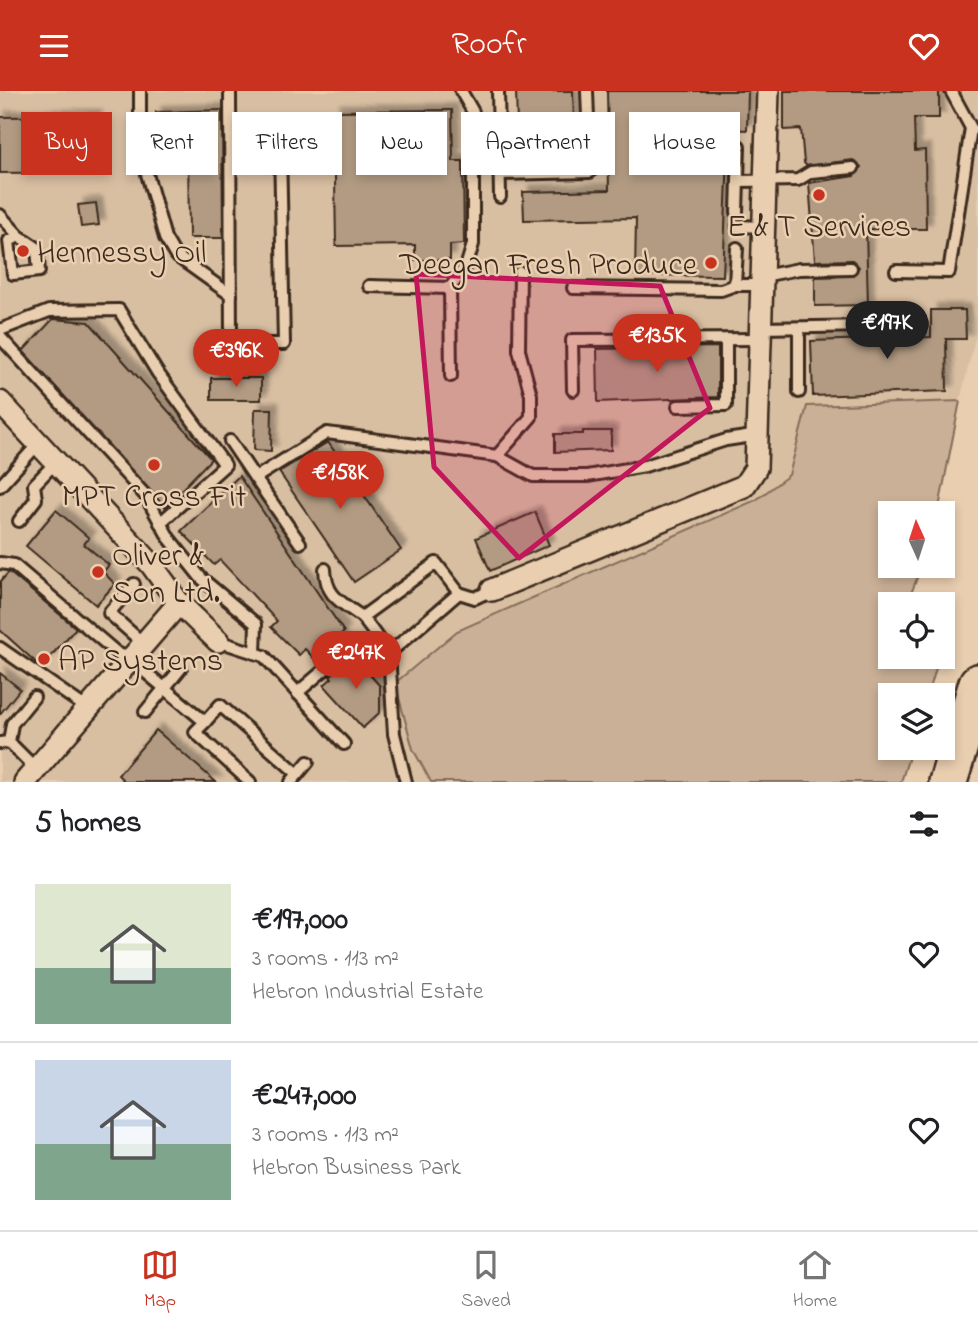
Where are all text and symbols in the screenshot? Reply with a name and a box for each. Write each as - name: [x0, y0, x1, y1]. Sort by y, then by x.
- text: Roofr: [452, 22, 526, 69]
- icon: menu: [35, 27, 73, 65]
- icon: heart: [905, 27, 943, 65]
- chip: Buy: [21, 112, 112, 175]
- chip: Rent: [126, 112, 218, 175]
- chip: Filters: [232, 112, 342, 175]
- chip: New: [356, 112, 447, 175]
- chip: Apartment: [461, 112, 615, 175]
- chip: House: [629, 112, 740, 175]
- marker: E & T Services: [811, 187, 827, 203]
- place label: E & T Services: [727, 205, 911, 252]
- place label: Hennessy Oil: [37, 231, 206, 278]
- marker: Hennessy Oil: [15, 243, 31, 259]
- place label: Deegan Fresh Produce: [399, 243, 698, 290]
- marker: Deegan Fresh Produce: [703, 255, 719, 271]
- pin: €197K: [838, 301, 936, 361]
- text: €197K: [862, 307, 912, 340]
- pin: €135K: [608, 315, 706, 374]
- text: €135K: [628, 320, 686, 353]
- pin: €396K: [187, 329, 285, 389]
- text: €396K: [209, 335, 263, 368]
- pin: €158K: [291, 451, 389, 511]
- marker: MPT Cross Fit: [146, 457, 162, 473]
- text: €158K: [312, 457, 368, 490]
- place label: MPT Cross Fit: [62, 475, 246, 522]
- north arrow: [878, 501, 956, 577]
- map controls: [878, 501, 955, 760]
- place label: Oliver & Son Ltd.: [112, 534, 220, 618]
- marker: Oliver & Son Ltd.: [90, 564, 106, 580]
- button: locate: [878, 592, 955, 669]
- pin: €247K: [307, 631, 405, 691]
- text: €247K: [327, 637, 385, 670]
- place label: AP Systems: [58, 639, 223, 686]
- marker: AP Systems: [36, 651, 52, 667]
- button: layers: [878, 683, 955, 760]
- text: 5 homes: [35, 802, 142, 846]
- icon: filters: [905, 805, 943, 843]
- text: €197,000: [252, 899, 348, 943]
- icon: home: [91, 912, 175, 996]
- icon: heart: [905, 935, 943, 973]
- text: 3 rooms · 113 m²: [252, 943, 399, 976]
- text: Hebron Industrial Estate: [252, 976, 483, 1009]
- text: €247,000: [252, 1075, 357, 1119]
- icon: home: [91, 1088, 175, 1172]
- icon: heart: [905, 1111, 943, 1149]
- text: 3 rooms · 113 m²: [252, 1119, 399, 1152]
- text: Hebron Business Park: [252, 1152, 461, 1185]
- tab: Map: [141, 1246, 179, 1315]
- tab: Saved: [461, 1246, 511, 1315]
- tab: Home: [793, 1246, 837, 1315]

